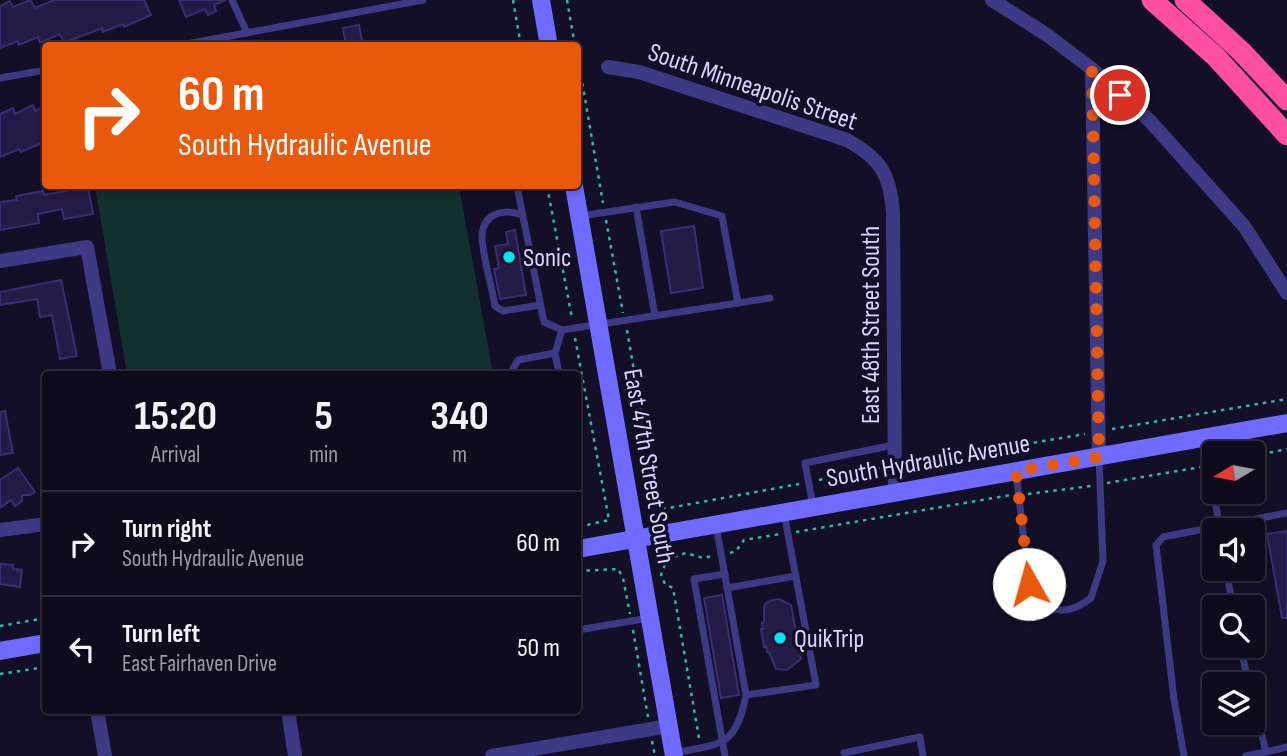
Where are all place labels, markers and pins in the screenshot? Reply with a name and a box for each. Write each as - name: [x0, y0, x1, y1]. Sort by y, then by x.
- pin: [1090, 65, 1150, 125]
- place label: Sonic: [523, 243, 571, 274]
- marker: Sonic: [501, 249, 517, 265]
- place label: QuikTrip: [794, 624, 864, 655]
- marker: QuikTrip: [772, 630, 788, 646]

